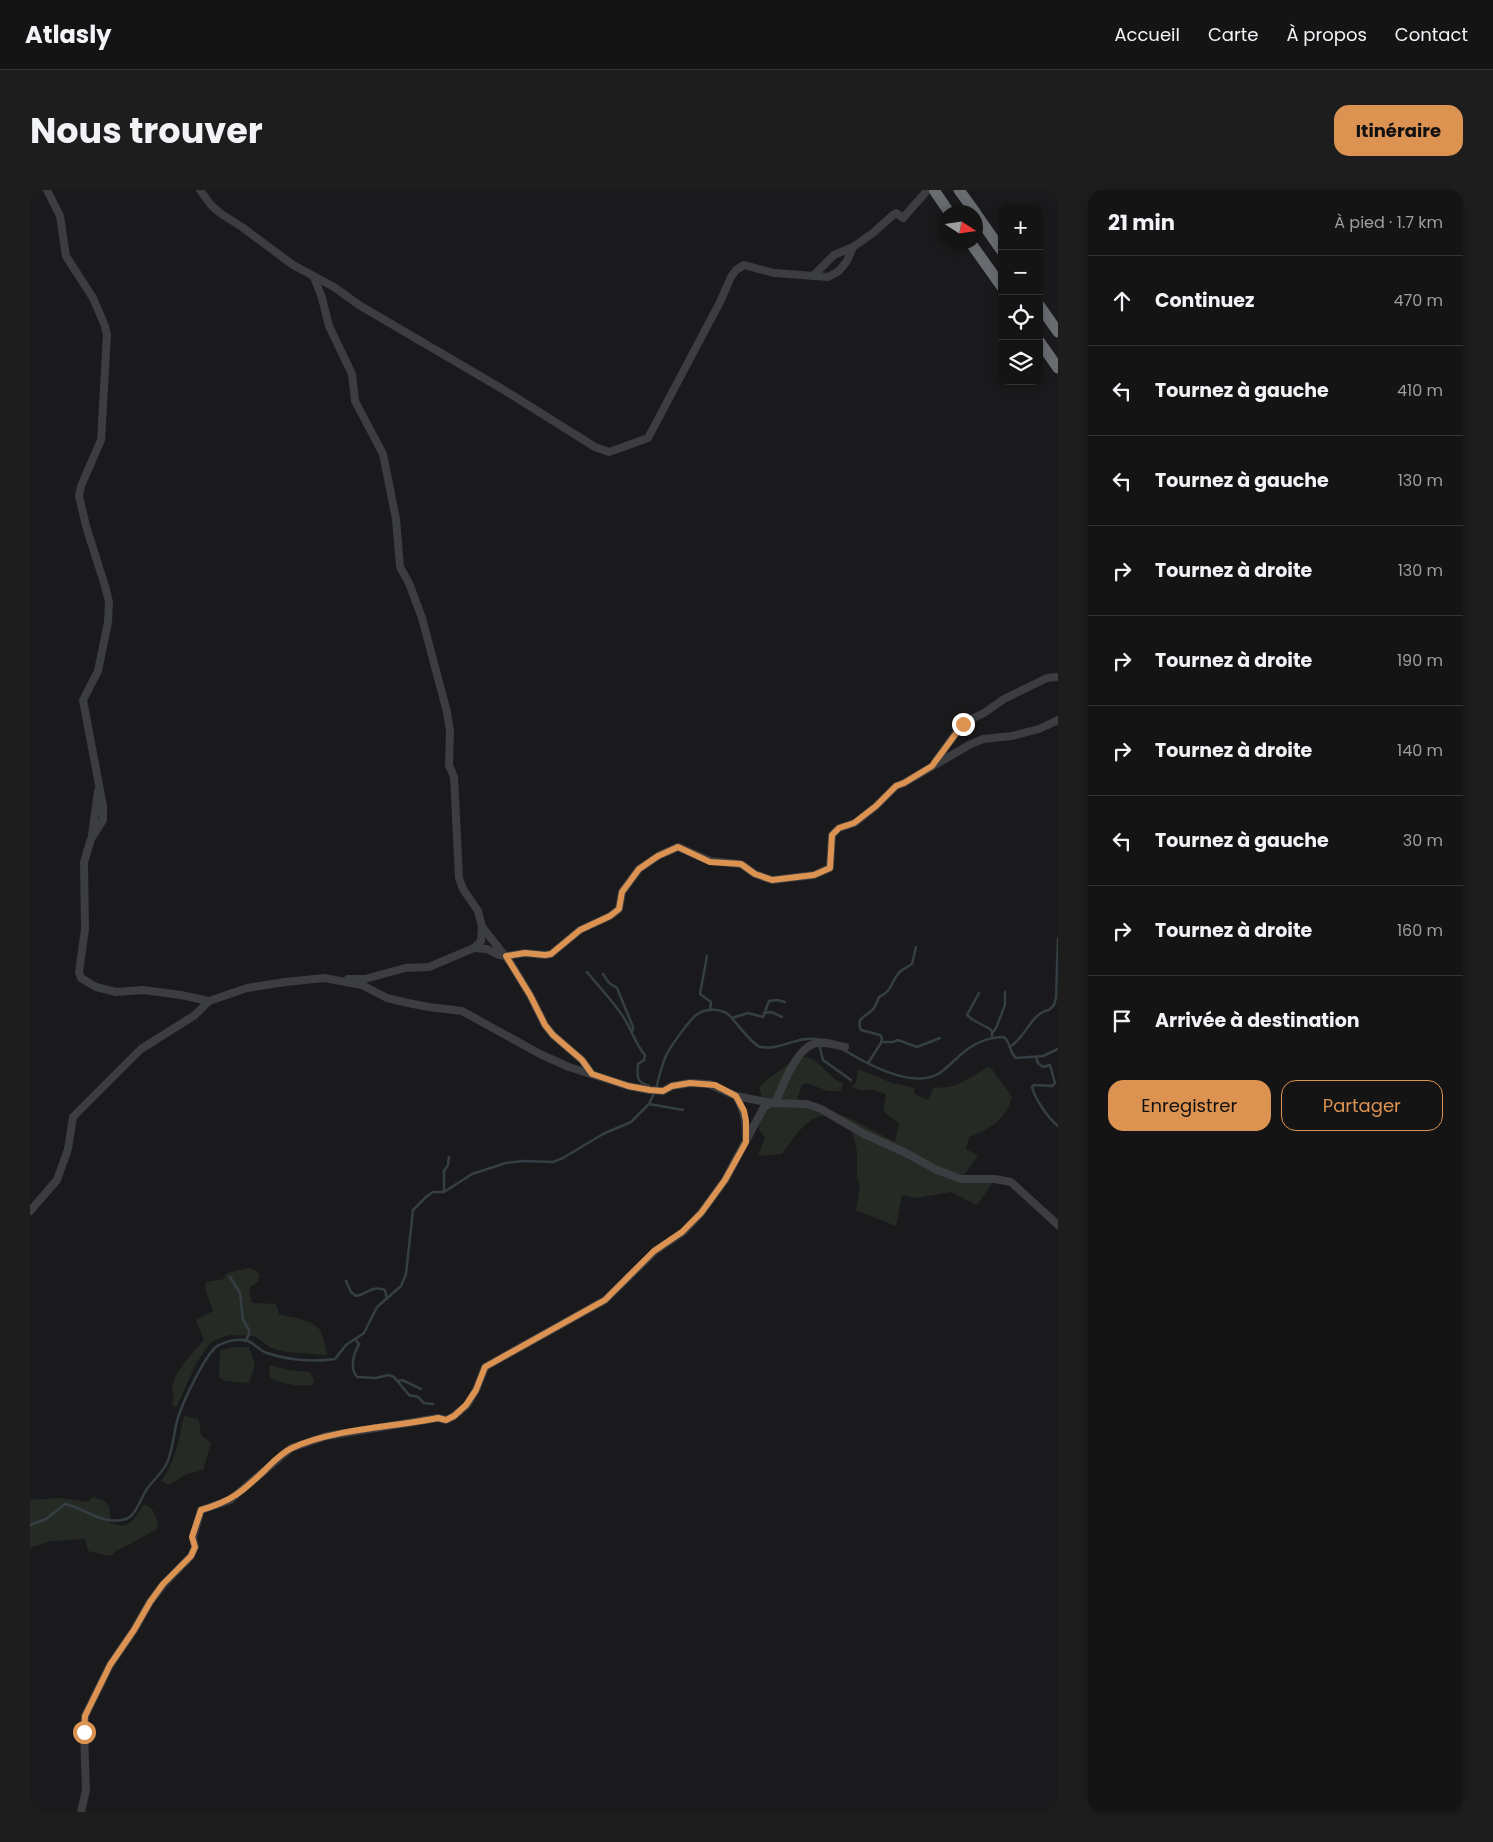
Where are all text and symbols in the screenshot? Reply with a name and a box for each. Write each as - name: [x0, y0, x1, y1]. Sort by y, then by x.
- text: Atlasly: [25, 18, 111, 51]
- text: Accueil: [1114, 22, 1180, 47]
- text: Carte: [1208, 22, 1258, 47]
- text: À propos: [1286, 22, 1367, 47]
- text: Contact: [1395, 22, 1468, 47]
- button: Itinéraire: [1334, 105, 1463, 156]
- text: Nous trouver: [30, 106, 263, 155]
- north arrow: [938, 205, 983, 250]
- map controls: [998, 205, 1043, 385]
- button: +: [998, 205, 1043, 250]
- text: 21 min: [1108, 208, 1175, 237]
- text: À pied · 1.7 km: [1334, 211, 1443, 234]
- button: −: [998, 250, 1043, 295]
- icon: ahead: [1108, 287, 1136, 315]
- text: Continuez: [1155, 287, 1254, 314]
- text: 470 m: [1393, 289, 1443, 312]
- button: locate: [998, 295, 1043, 340]
- button: layers: [998, 340, 1043, 385]
- icon: left: [1108, 377, 1136, 405]
- text: Tournez à gauche: [1155, 377, 1329, 404]
- text: 410 m: [1397, 379, 1443, 402]
- icon: left: [1108, 467, 1136, 495]
- text: Tournez à gauche: [1155, 467, 1329, 494]
- text: 130 m: [1398, 469, 1443, 492]
- icon: right: [1108, 557, 1136, 585]
- text: Tournez à droite: [1155, 557, 1312, 584]
- text: 130 m: [1398, 559, 1443, 582]
- icon: right: [1108, 647, 1136, 675]
- text: Tournez à droite: [1155, 647, 1312, 674]
- text: 190 m: [1397, 649, 1443, 672]
- route end: [952, 713, 975, 736]
- icon: right: [1108, 737, 1136, 765]
- text: Tournez à droite: [1155, 737, 1312, 764]
- text: 140 m: [1397, 739, 1443, 762]
- icon: left: [1108, 827, 1136, 855]
- text: Tournez à gauche: [1155, 827, 1329, 854]
- text: 30 m: [1403, 829, 1443, 852]
- icon: right: [1108, 917, 1136, 945]
- text: Tournez à droite: [1155, 917, 1312, 944]
- text: 160 m: [1397, 919, 1443, 942]
- icon: arrive: [1108, 1007, 1136, 1035]
- text: Arrivée à destination: [1155, 1007, 1360, 1034]
- button: Enregistrer: [1108, 1080, 1271, 1131]
- button: Partager: [1281, 1080, 1443, 1131]
- route start: [73, 1721, 96, 1744]

